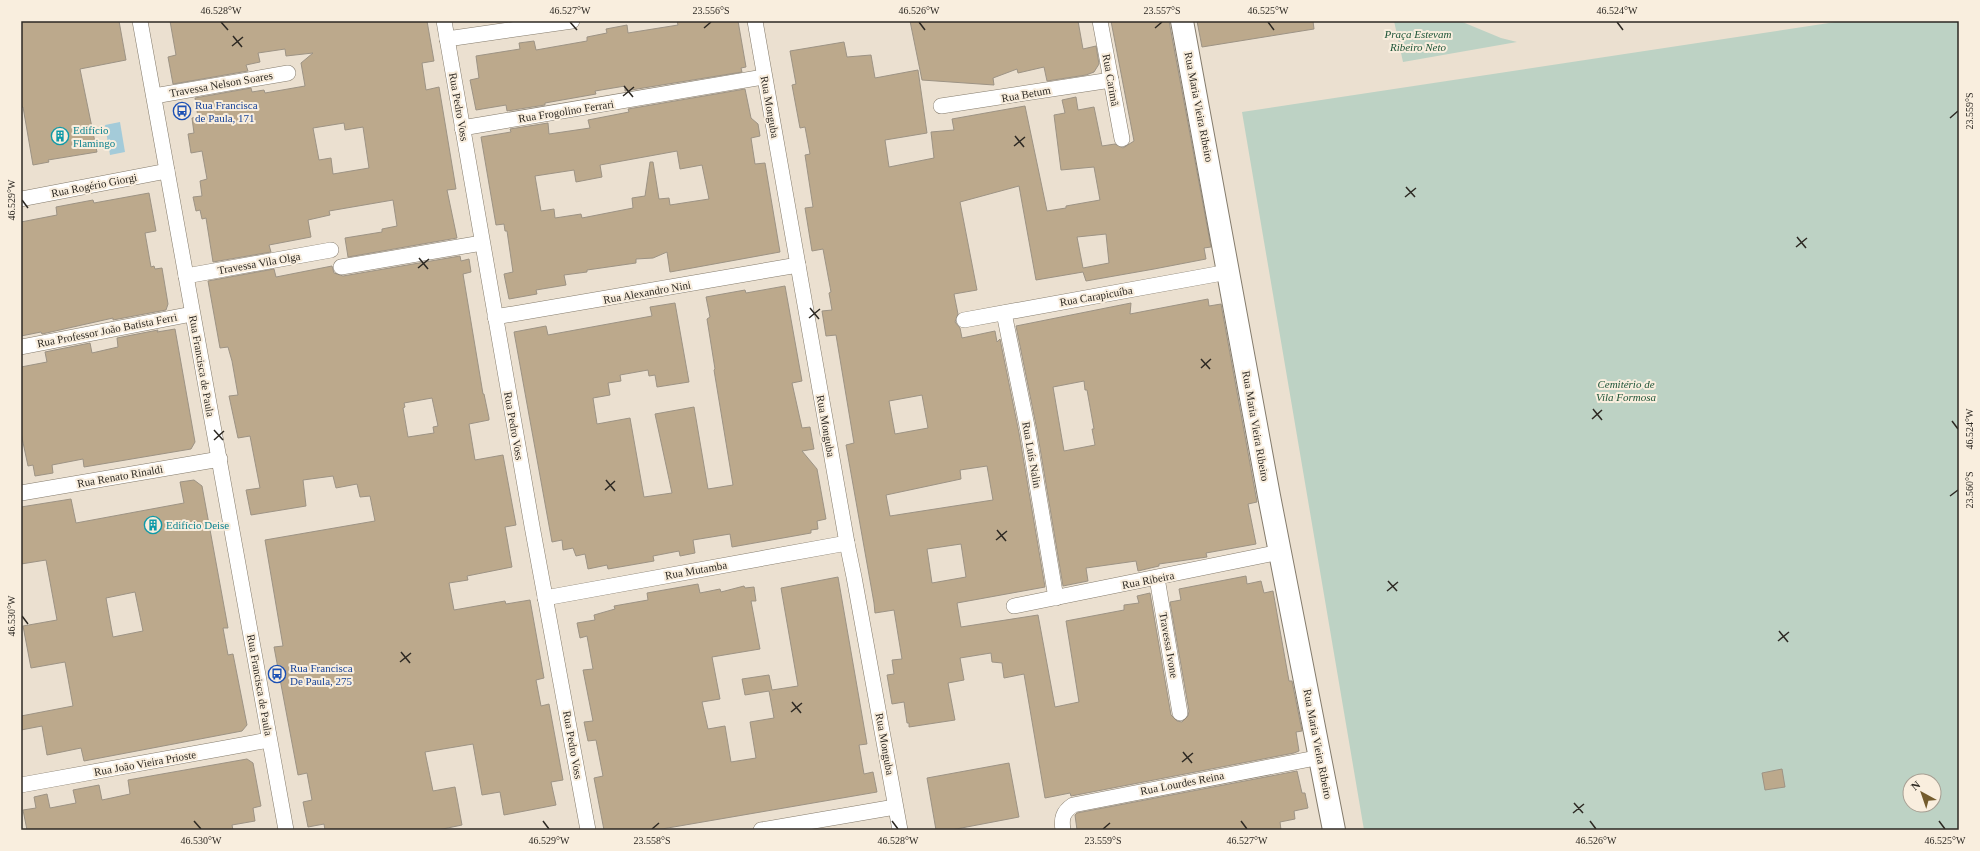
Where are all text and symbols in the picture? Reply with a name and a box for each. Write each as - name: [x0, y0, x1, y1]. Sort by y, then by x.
- text: 46.528°W: [201, 5, 242, 16]
- text: 46.527°W: [550, 5, 591, 16]
- text: 23.556°S: [692, 5, 730, 16]
- text: 46.526°W: [899, 5, 940, 16]
- text: 23.557°S: [1143, 5, 1181, 16]
- text: 46.525°W: [1248, 5, 1289, 16]
- text: 46.524°W: [1597, 5, 1638, 16]
- park label: Praça Estevam Ribeiro Neto: [1384, 28, 1452, 53]
- street label: Rua Maria Vieira Ribeiro: [1182, 51, 1216, 164]
- street label: Rua Carimã: [1101, 53, 1122, 107]
- street label: Travessa Nelson Soares: [168, 69, 274, 99]
- street label: Rua Pedro Voss: [447, 72, 471, 142]
- street label: Rua Monguba: [759, 75, 781, 139]
- street label: Rua Betum: [1000, 84, 1052, 104]
- text: 23.559°S: [1964, 92, 1975, 130]
- street label: Rua Frogolino Ferrari: [517, 98, 615, 124]
- place label: Rua Francisca de Paula, 171: [195, 99, 258, 124]
- bus stop icon: Rua Francisca de Paula, 171: [172, 101, 192, 121]
- place label: Edifício Flamingo: [73, 124, 116, 149]
- building icon: Edifício Flamingo: [50, 126, 70, 146]
- street label: Rua Rogério Giorgi: [50, 171, 138, 199]
- text: 46.529°W: [6, 179, 17, 220]
- street label: Travessa Vila Olga: [217, 250, 301, 276]
- street label: Rua Alexandro Nini: [602, 278, 692, 306]
- street label: Rua Carapicuíba: [1059, 284, 1133, 308]
- street label: Rua Professor João Batista Ferri: [36, 311, 178, 349]
- street label: Rua Francisca de Paula: [187, 314, 217, 418]
- street label: Rua Maria Vieira Ribeiro: [1240, 370, 1272, 483]
- park label: Cemitério de Vila Formosa: [1596, 378, 1656, 403]
- street label: Rua Pedro Voss: [502, 391, 526, 461]
- street label: Rua Monguba: [815, 394, 837, 458]
- text: 46.524°W: [1964, 408, 1975, 449]
- street label: Rua Luís Nalin: [1020, 421, 1044, 490]
- street label: Rua Renato Rinaldi: [76, 463, 164, 489]
- text: 23.560°S: [1964, 471, 1975, 509]
- building icon: Edifício Deise: [143, 515, 163, 535]
- place label: Edifício Deise: [166, 519, 229, 531]
- street label: Rua Mutamba: [664, 559, 728, 581]
- street label: Rua Ribeira: [1121, 569, 1175, 591]
- text: 46.530°W: [6, 595, 17, 636]
- street label: Travessa Ivone: [1157, 611, 1181, 679]
- street label: Rua Francisca de Paula: [245, 633, 275, 737]
- place label: Rua Francisca De Paula, 275: [290, 662, 353, 687]
- bus stop icon: Rua Francisca De Paula, 275: [267, 664, 287, 684]
- street label: Rua Maria Vieira Ribeiro: [1301, 688, 1335, 801]
- street label: Rua Pedro Voss: [561, 710, 585, 780]
- street label: Rua Monguba: [874, 712, 896, 776]
- street label: Rua João Vieira Prioste: [93, 748, 197, 778]
- street label: Rua Lourdes Reina: [1139, 769, 1225, 797]
- north arrow: [1902, 773, 1942, 813]
- text: N: [1909, 778, 1923, 792]
- text: 46.530°W: [181, 835, 222, 846]
- text: 46.529°W: [529, 835, 570, 846]
- text: 23.558°S: [633, 835, 671, 846]
- text: 46.528°W: [878, 835, 919, 846]
- text: 23.559°S: [1084, 835, 1122, 846]
- text: 46.527°W: [1227, 835, 1268, 846]
- text: 46.526°W: [1576, 835, 1617, 846]
- text: 46.525°W: [1925, 835, 1966, 846]

